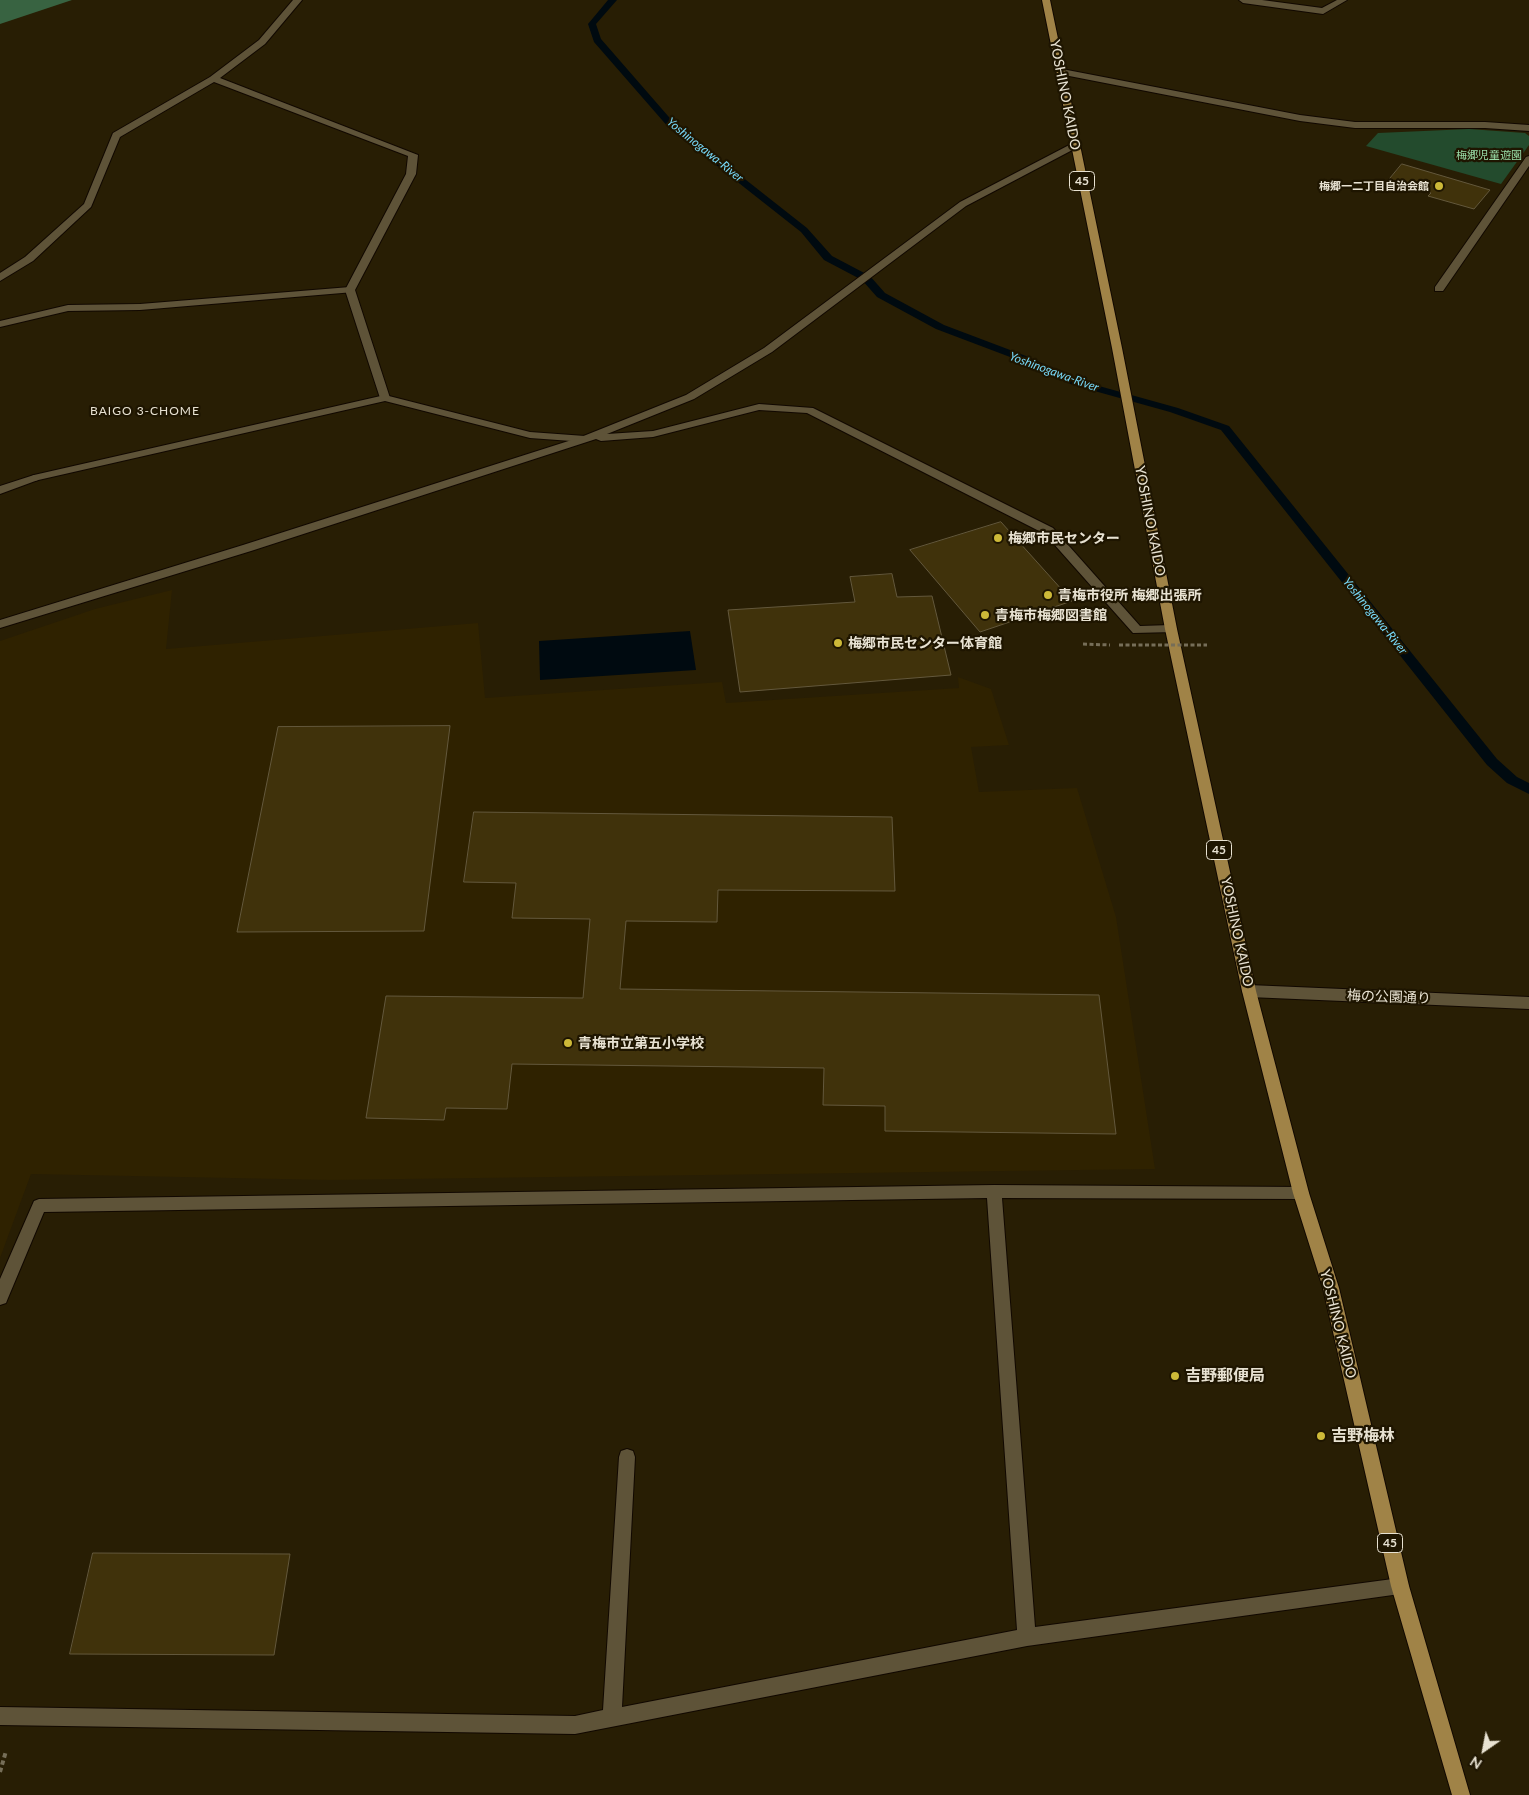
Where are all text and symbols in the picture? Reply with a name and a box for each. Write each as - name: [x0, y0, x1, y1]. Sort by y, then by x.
- street label: YOSHINO KAIDO: [1046, 39, 1084, 151]
- water label: Yoshinogawa-River: [664, 115, 746, 185]
- park label: 梅郷児童遊園: [1456, 148, 1522, 162]
- road number: 45: [1070, 172, 1094, 190]
- place label: 梅郷一二丁目自治会館: [1319, 179, 1429, 193]
- marker: 梅郷一二丁目自治会館: [1433, 180, 1445, 192]
- water label: Yoshinogawa-River: [1007, 349, 1101, 395]
- district label: BAIGO 3-CHOME: [88, 404, 202, 418]
- street label: YOSHINO KAIDO: [1131, 465, 1169, 577]
- place label: 梅郷市民センター: [1008, 530, 1120, 546]
- marker: 梅郷市民センター: [992, 532, 1004, 544]
- water label: Yoshinogawa-River: [1340, 575, 1410, 657]
- place label: 青梅市役所 梅郷出張所: [1058, 587, 1201, 603]
- marker: 青梅市役所 梅郷出張所: [1042, 589, 1054, 601]
- place label: 青梅市梅郷図書館: [995, 607, 1107, 623]
- marker: 青梅市梅郷図書館: [979, 609, 991, 621]
- place label: 梅郷市民センター体育館: [848, 635, 1002, 651]
- marker: 梅郷市民センター体育館: [832, 637, 844, 649]
- road number: 45: [1206, 840, 1232, 860]
- street label: YOSHINO KAIDO: [1217, 876, 1257, 988]
- street label: 梅の公園通り: [1347, 987, 1431, 1007]
- place label: 青梅市立第五小学校: [578, 1035, 704, 1051]
- marker: 青梅市立第五小学校: [562, 1037, 574, 1049]
- street label: YOSHINO KAIDO: [1316, 1268, 1360, 1380]
- place label: 吉野郵便局: [1185, 1366, 1265, 1386]
- marker: 吉野郵便局: [1169, 1370, 1181, 1382]
- place label: 吉野梅林: [1331, 1426, 1395, 1446]
- marker: 吉野梅林: [1315, 1430, 1327, 1442]
- road number: 45: [1378, 1534, 1402, 1552]
- north arrow: [1459, 1725, 1509, 1775]
- text: N: [1466, 1753, 1485, 1773]

